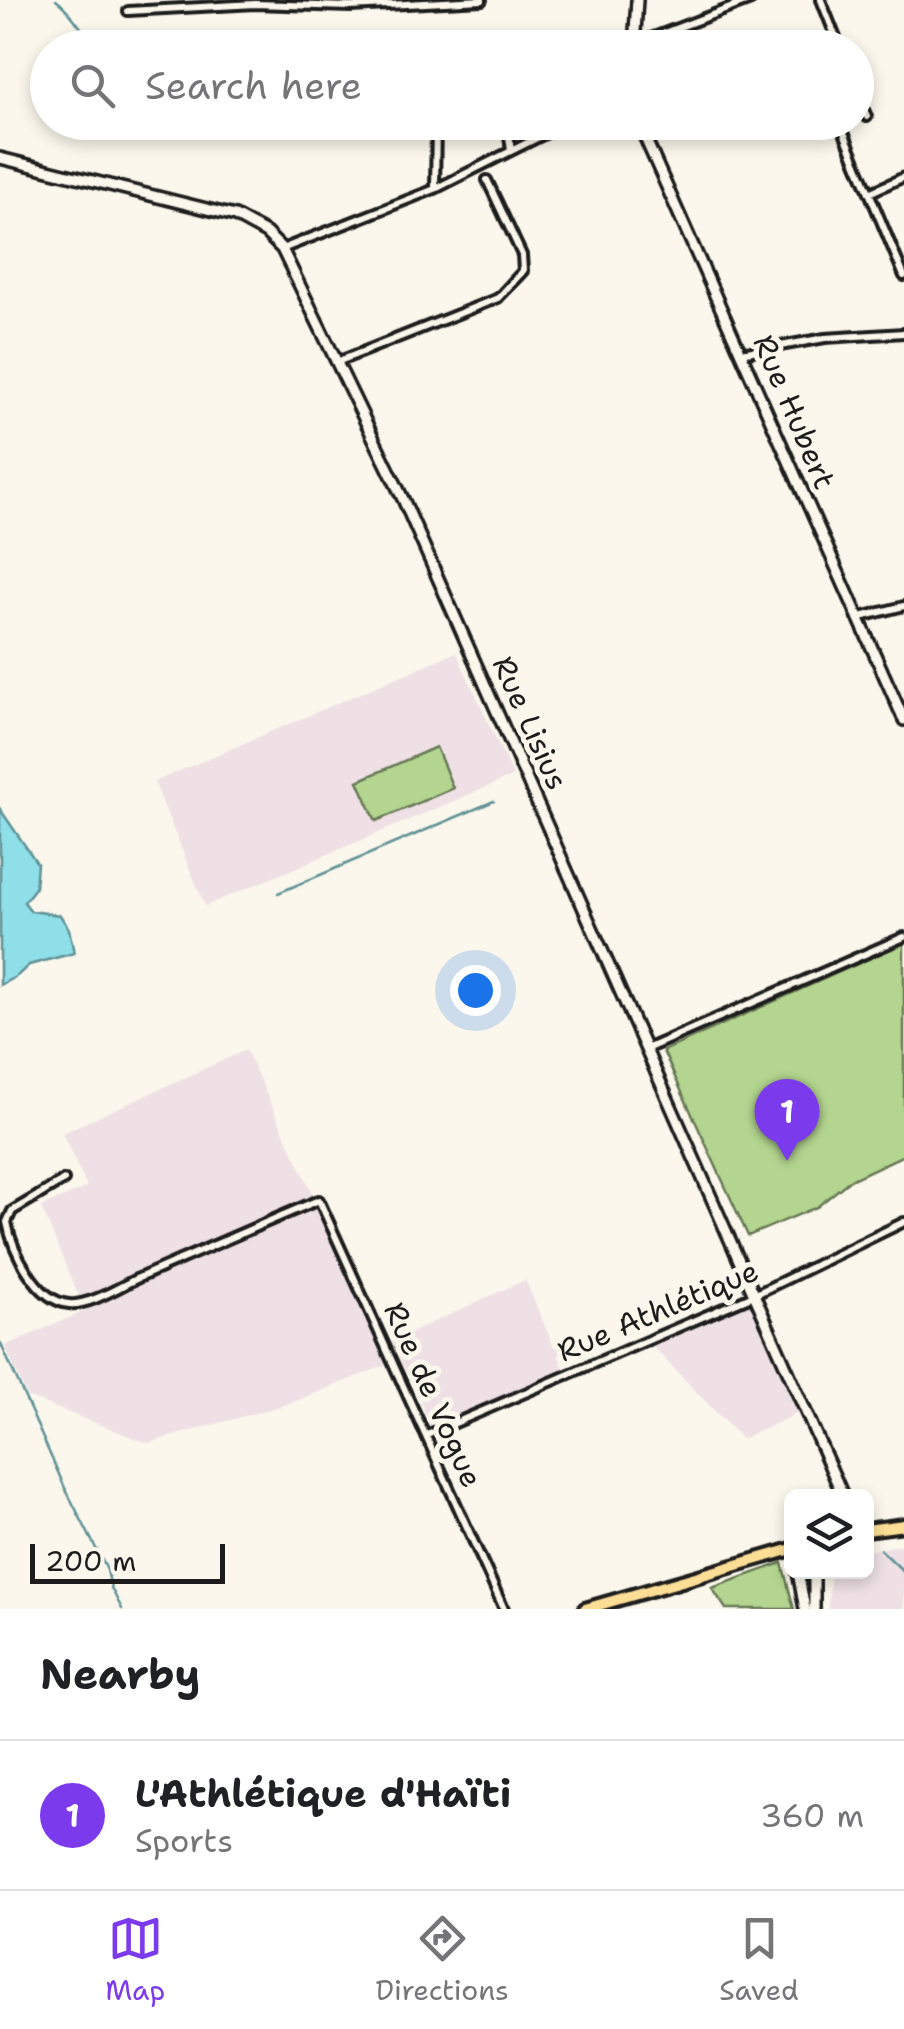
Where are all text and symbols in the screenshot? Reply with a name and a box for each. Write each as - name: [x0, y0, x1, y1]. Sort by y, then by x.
- search box: [30, 30, 874, 140]
- icon: search: [65, 58, 120, 113]
- text: Search here: [145, 60, 362, 111]
- street label: Rue Hubert: [744, 328, 845, 495]
- street label: Rue Lisius: [483, 650, 578, 796]
- your location: [450, 965, 501, 1016]
- pin: 1: [754, 1078, 820, 1161]
- street label: Rue Athlétique: [551, 1250, 765, 1371]
- street label: Rue de Vogue: [374, 1296, 493, 1494]
- map controls: [784, 1489, 874, 1579]
- button: layers: [784, 1489, 874, 1579]
- scale bar: [30, 1539, 225, 1584]
- text: 200 m: [45, 1542, 136, 1580]
- text: Nearby: [40, 1646, 200, 1702]
- text: L'Athlétique d'Haïti: [135, 1768, 511, 1819]
- text: 1: [65, 1794, 80, 1837]
- text: 360 m: [760, 1794, 864, 1837]
- text: Sports: [135, 1819, 233, 1862]
- tab: Map: [105, 1911, 165, 2009]
- tab: Directions: [376, 1911, 509, 2009]
- tab: Saved: [719, 1911, 799, 2009]

